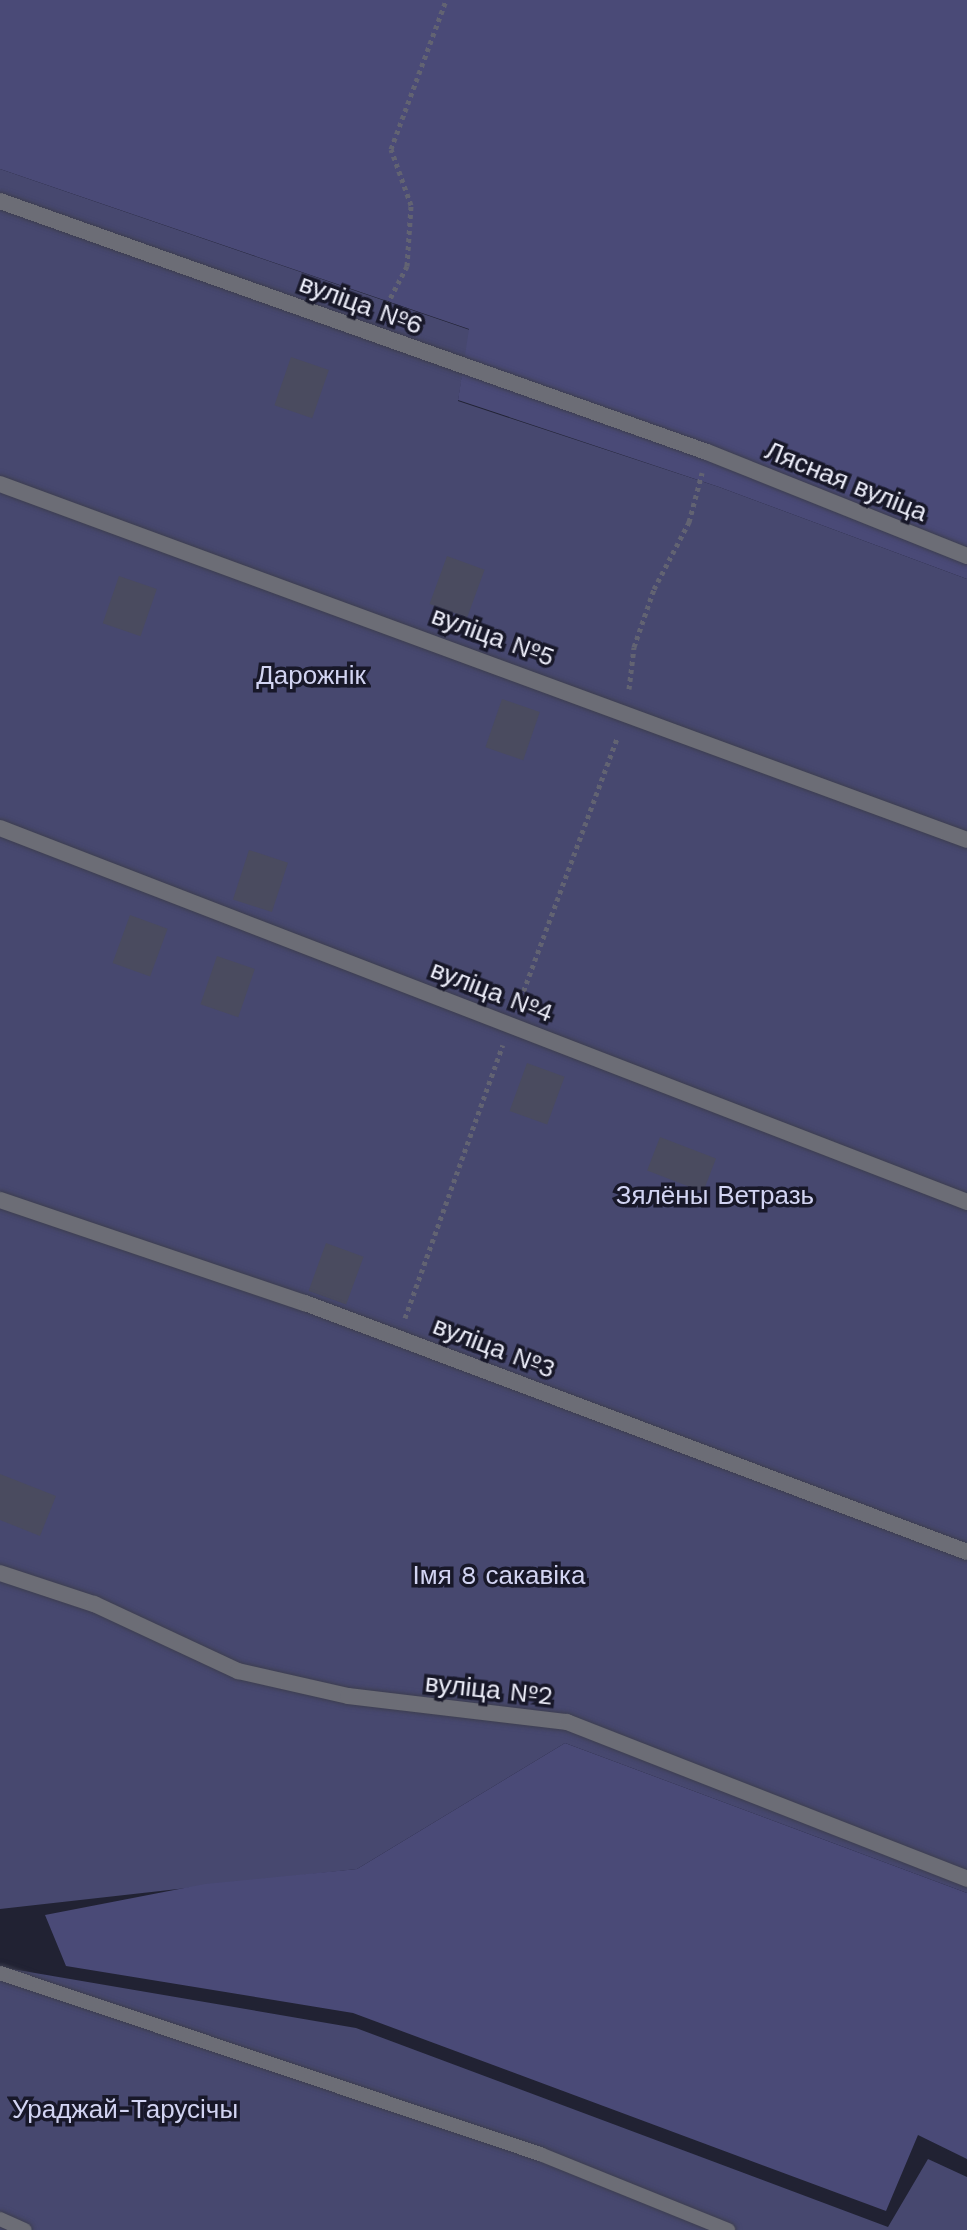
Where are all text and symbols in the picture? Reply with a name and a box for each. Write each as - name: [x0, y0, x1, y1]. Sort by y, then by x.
- street label: вуліца №6: [295, 268, 427, 342]
- street label: Лясная вуліца: [760, 435, 932, 529]
- street label: вуліца №5: [427, 600, 559, 674]
- park label: Дарожнік: [256, 660, 366, 692]
- street label: вуліца №4: [426, 954, 558, 1030]
- park label: Зялёны Ветразь: [616, 1180, 814, 1212]
- street label: вуліца №3: [428, 1310, 560, 1386]
- park label: Імя 8 сакавіка: [413, 1560, 585, 1592]
- street label: вуліца №2: [424, 1668, 554, 1712]
- park label: Ураджай-Тарусічы: [12, 2094, 238, 2126]

